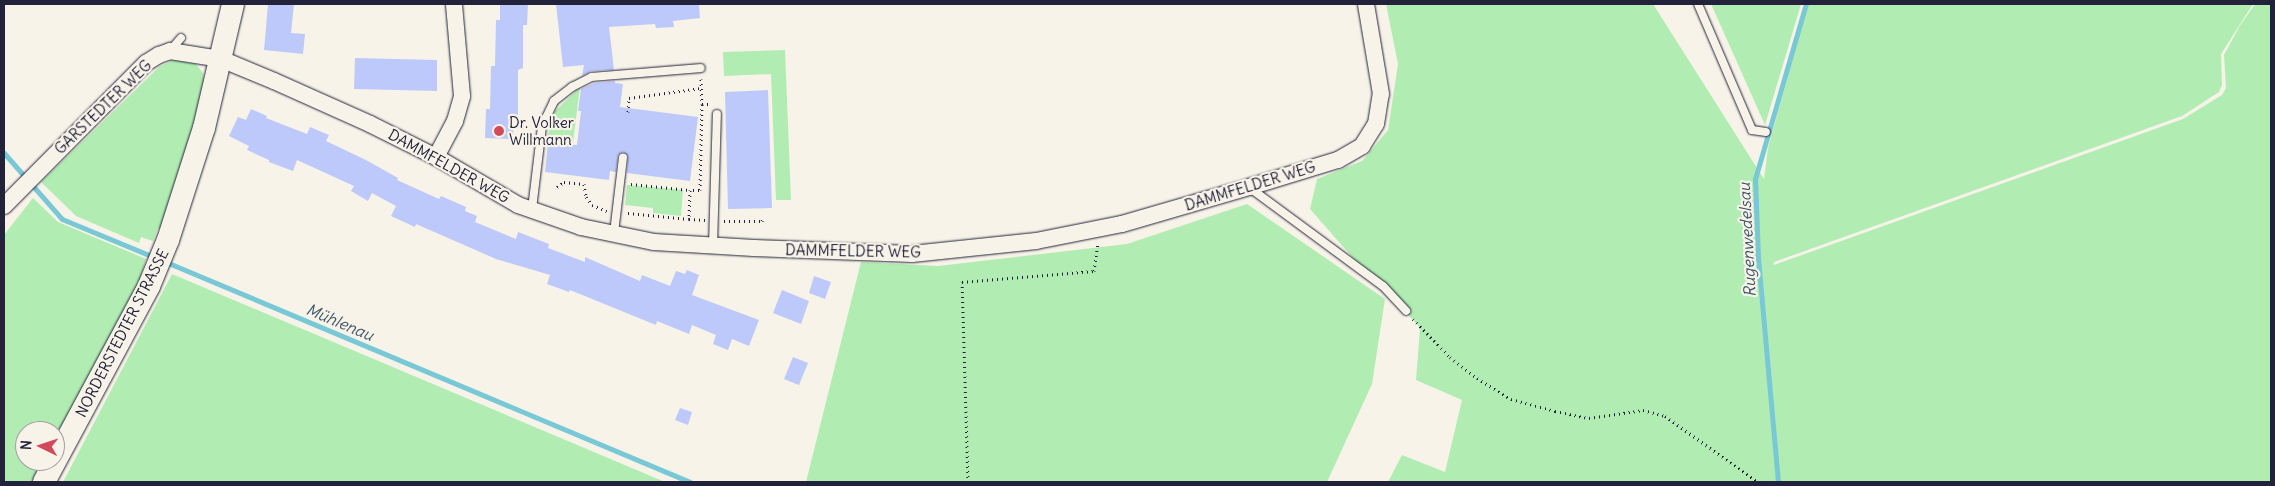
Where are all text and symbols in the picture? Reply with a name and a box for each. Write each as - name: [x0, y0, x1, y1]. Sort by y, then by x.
- street label: GARSTEDTER WEG: [51, 56, 155, 158]
- place label: Dr. Volker Willmann: [509, 113, 574, 148]
- street label: DAMMFELDER WEG: [385, 125, 513, 207]
- marker: Dr. Volker Willmann: [493, 125, 505, 137]
- street label: DAMMFELDER WEG: [1182, 158, 1318, 214]
- water label: Rugenwedelsau: [1734, 182, 1760, 298]
- street label: DAMMFELDER WEG: [785, 241, 921, 261]
- street label: NORDERSTEDTER STRASSE: [72, 246, 172, 420]
- water label: Mühlenau: [303, 299, 377, 345]
- north arrow: [15, 421, 65, 471]
- text: N: [17, 440, 35, 450]

